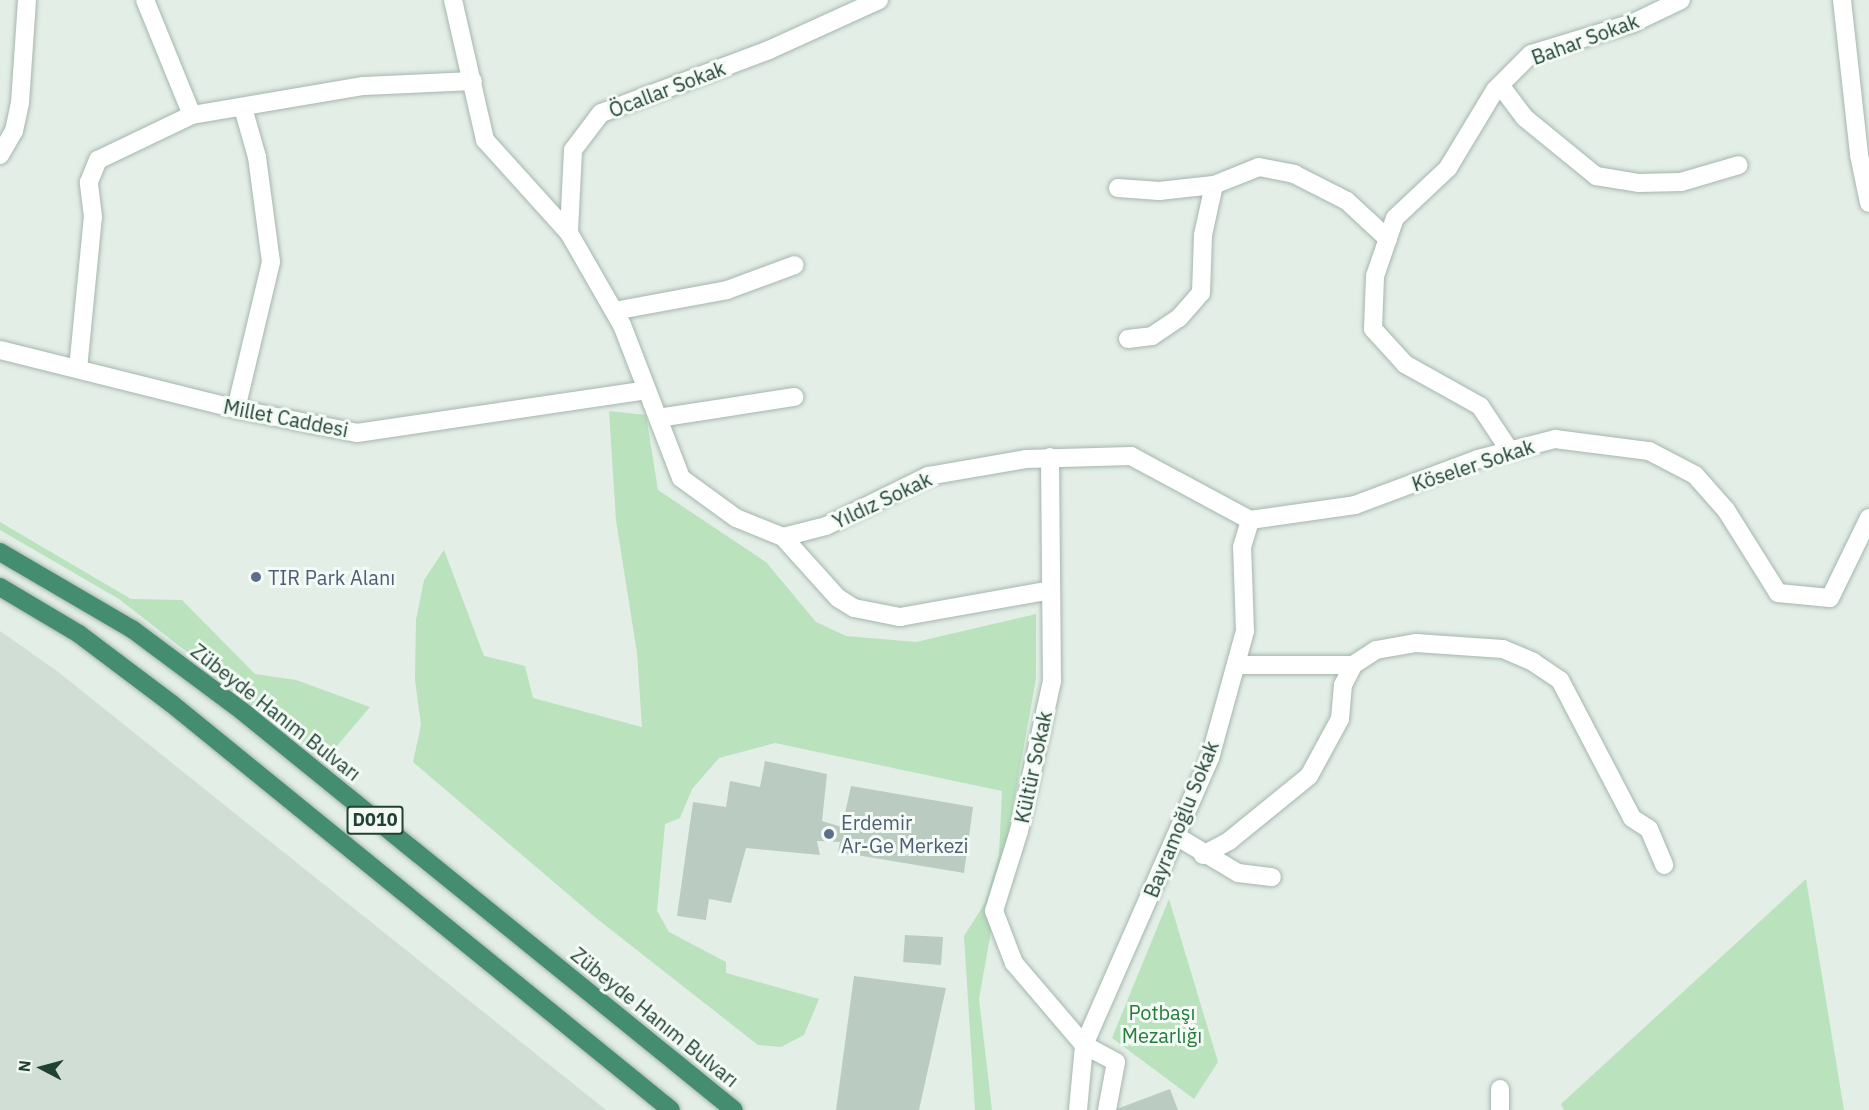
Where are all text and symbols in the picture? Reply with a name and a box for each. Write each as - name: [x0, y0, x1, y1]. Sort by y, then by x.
- street label: Bahar Sokak: [1528, 9, 1642, 69]
- street label: Öcallar Sokak: [605, 56, 729, 122]
- street label: Millet Caddesi: [221, 394, 351, 442]
- street label: Köseler Sokak: [1409, 434, 1537, 496]
- street label: Yıldız Sokak: [829, 467, 935, 533]
- place label: TIR Park Alanı: [268, 565, 395, 589]
- marker: TIR Park Alanı: [249, 570, 263, 584]
- street label: Zübeyde Hanım Bulvarı: [187, 638, 365, 786]
- street label: Kültür Sokak: [1009, 709, 1057, 825]
- street label: Bayramoğlu Sokak: [1139, 737, 1223, 901]
- road number: D010: [346, 805, 404, 835]
- place label: Erdemir Ar-Ge Merkezi: [841, 810, 969, 857]
- marker: Erdemir Ar-Ge Merkezi: [822, 827, 836, 841]
- street label: Zübeyde Hanım Bulvarı: [567, 942, 743, 1092]
- park label: Potbaşı Mezarlığı: [1122, 1000, 1202, 1047]
- north arrow: [12, 1038, 72, 1098]
- text: N: [14, 1059, 35, 1073]

